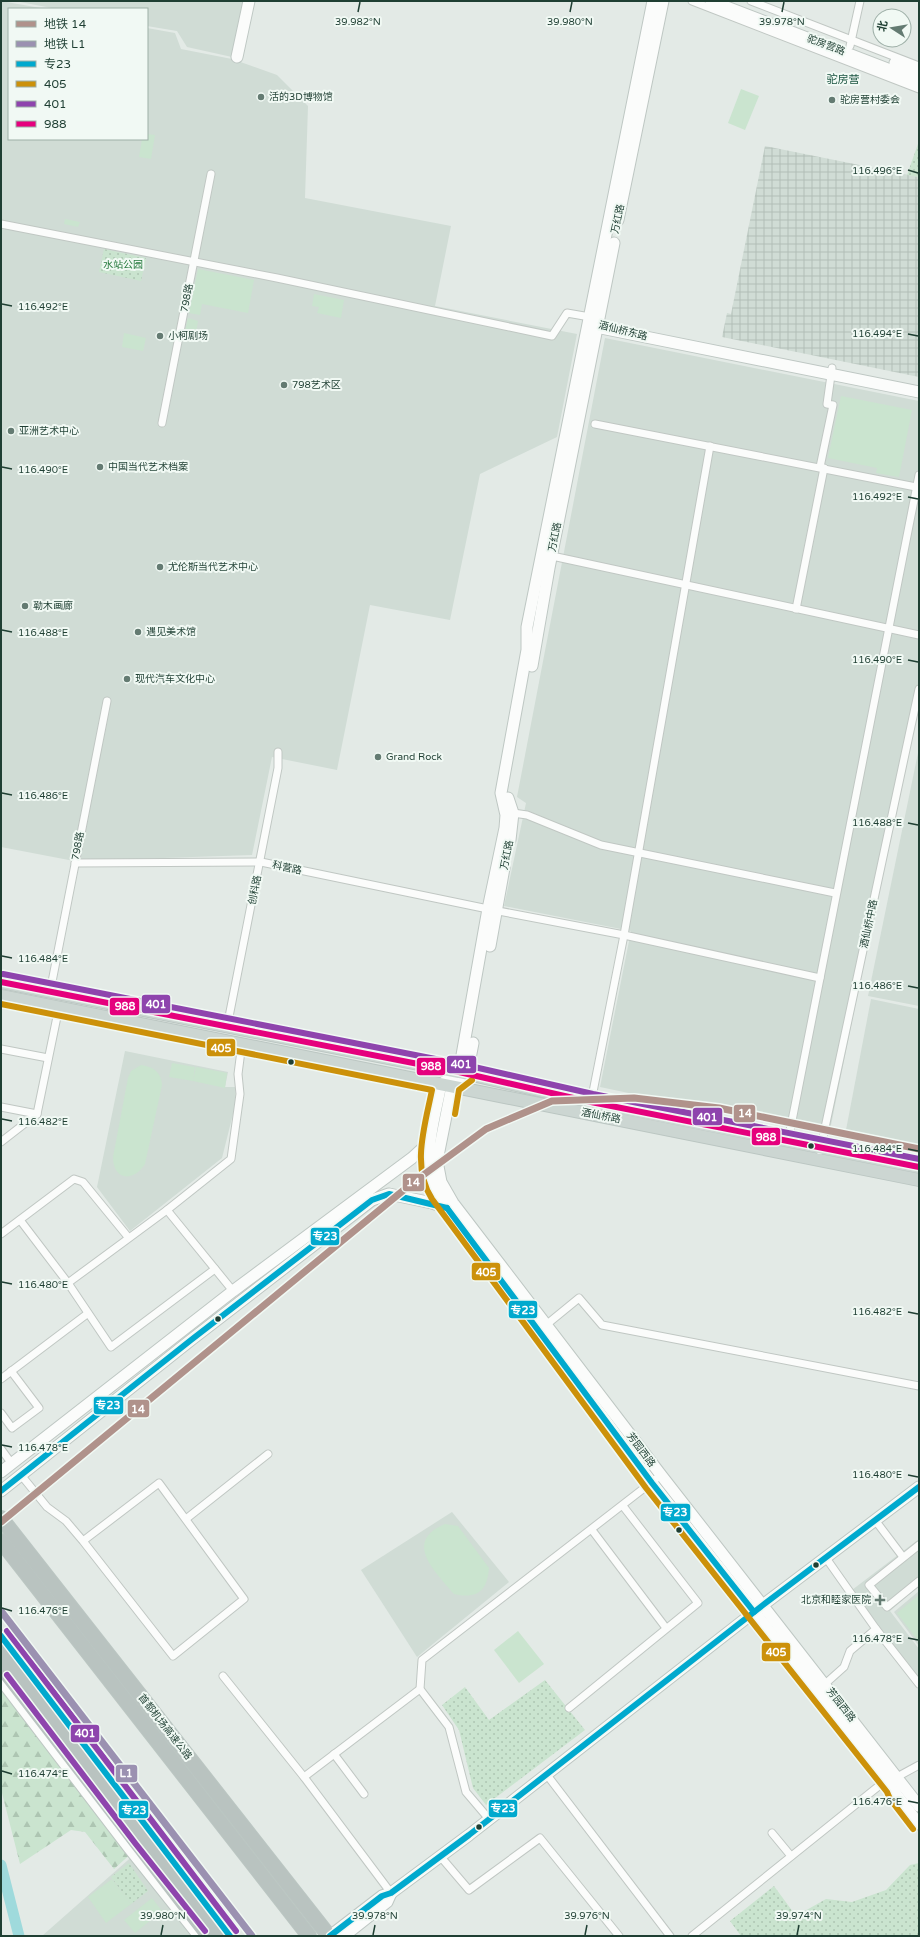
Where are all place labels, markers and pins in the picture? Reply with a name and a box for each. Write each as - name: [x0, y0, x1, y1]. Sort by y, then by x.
- place label: 活的3D博物馆: [269, 91, 333, 103]
- marker: 活的3D博物馆: [256, 92, 266, 102]
- place label: 驼房营村委会: [840, 94, 900, 106]
- marker: 驼房营村委会: [827, 95, 837, 105]
- place label: 小柯剧场: [168, 330, 208, 342]
- marker: 小柯剧场: [155, 331, 165, 341]
- place label: 798艺术区: [292, 379, 341, 391]
- marker: 798艺术区: [279, 380, 289, 390]
- place label: 亚洲艺术中心: [19, 425, 79, 437]
- marker: 亚洲艺术中心: [6, 426, 16, 436]
- place label: 中国当代艺术档案: [108, 461, 188, 473]
- marker: 中国当代艺术档案: [95, 462, 105, 472]
- place label: 尤伦斯当代艺术中心: [168, 561, 258, 573]
- marker: 尤伦斯当代艺术中心: [155, 562, 165, 572]
- place label: 勒木画廊: [33, 600, 73, 612]
- marker: 勒木画廊: [20, 601, 30, 611]
- place label: 遇见美术馆: [146, 626, 196, 638]
- marker: 遇见美术馆: [133, 627, 143, 637]
- place label: 现代汽车文化中心: [135, 673, 215, 685]
- marker: 现代汽车文化中心: [122, 674, 132, 684]
- place label: Grand Rock: [386, 751, 443, 763]
- marker: Grand Rock: [373, 752, 383, 762]
- unlabelled marker: [286, 1057, 296, 1067]
- unlabelled marker: [806, 1141, 816, 1151]
- unlabelled marker: [213, 1314, 223, 1324]
- unlabelled marker: [674, 1525, 684, 1535]
- unlabelled marker: [811, 1560, 821, 1570]
- place label: 北京和睦家医院: [801, 1594, 871, 1606]
- marker: 北京和睦家医院: [874, 1594, 886, 1606]
- unlabelled marker: [474, 1822, 484, 1832]

